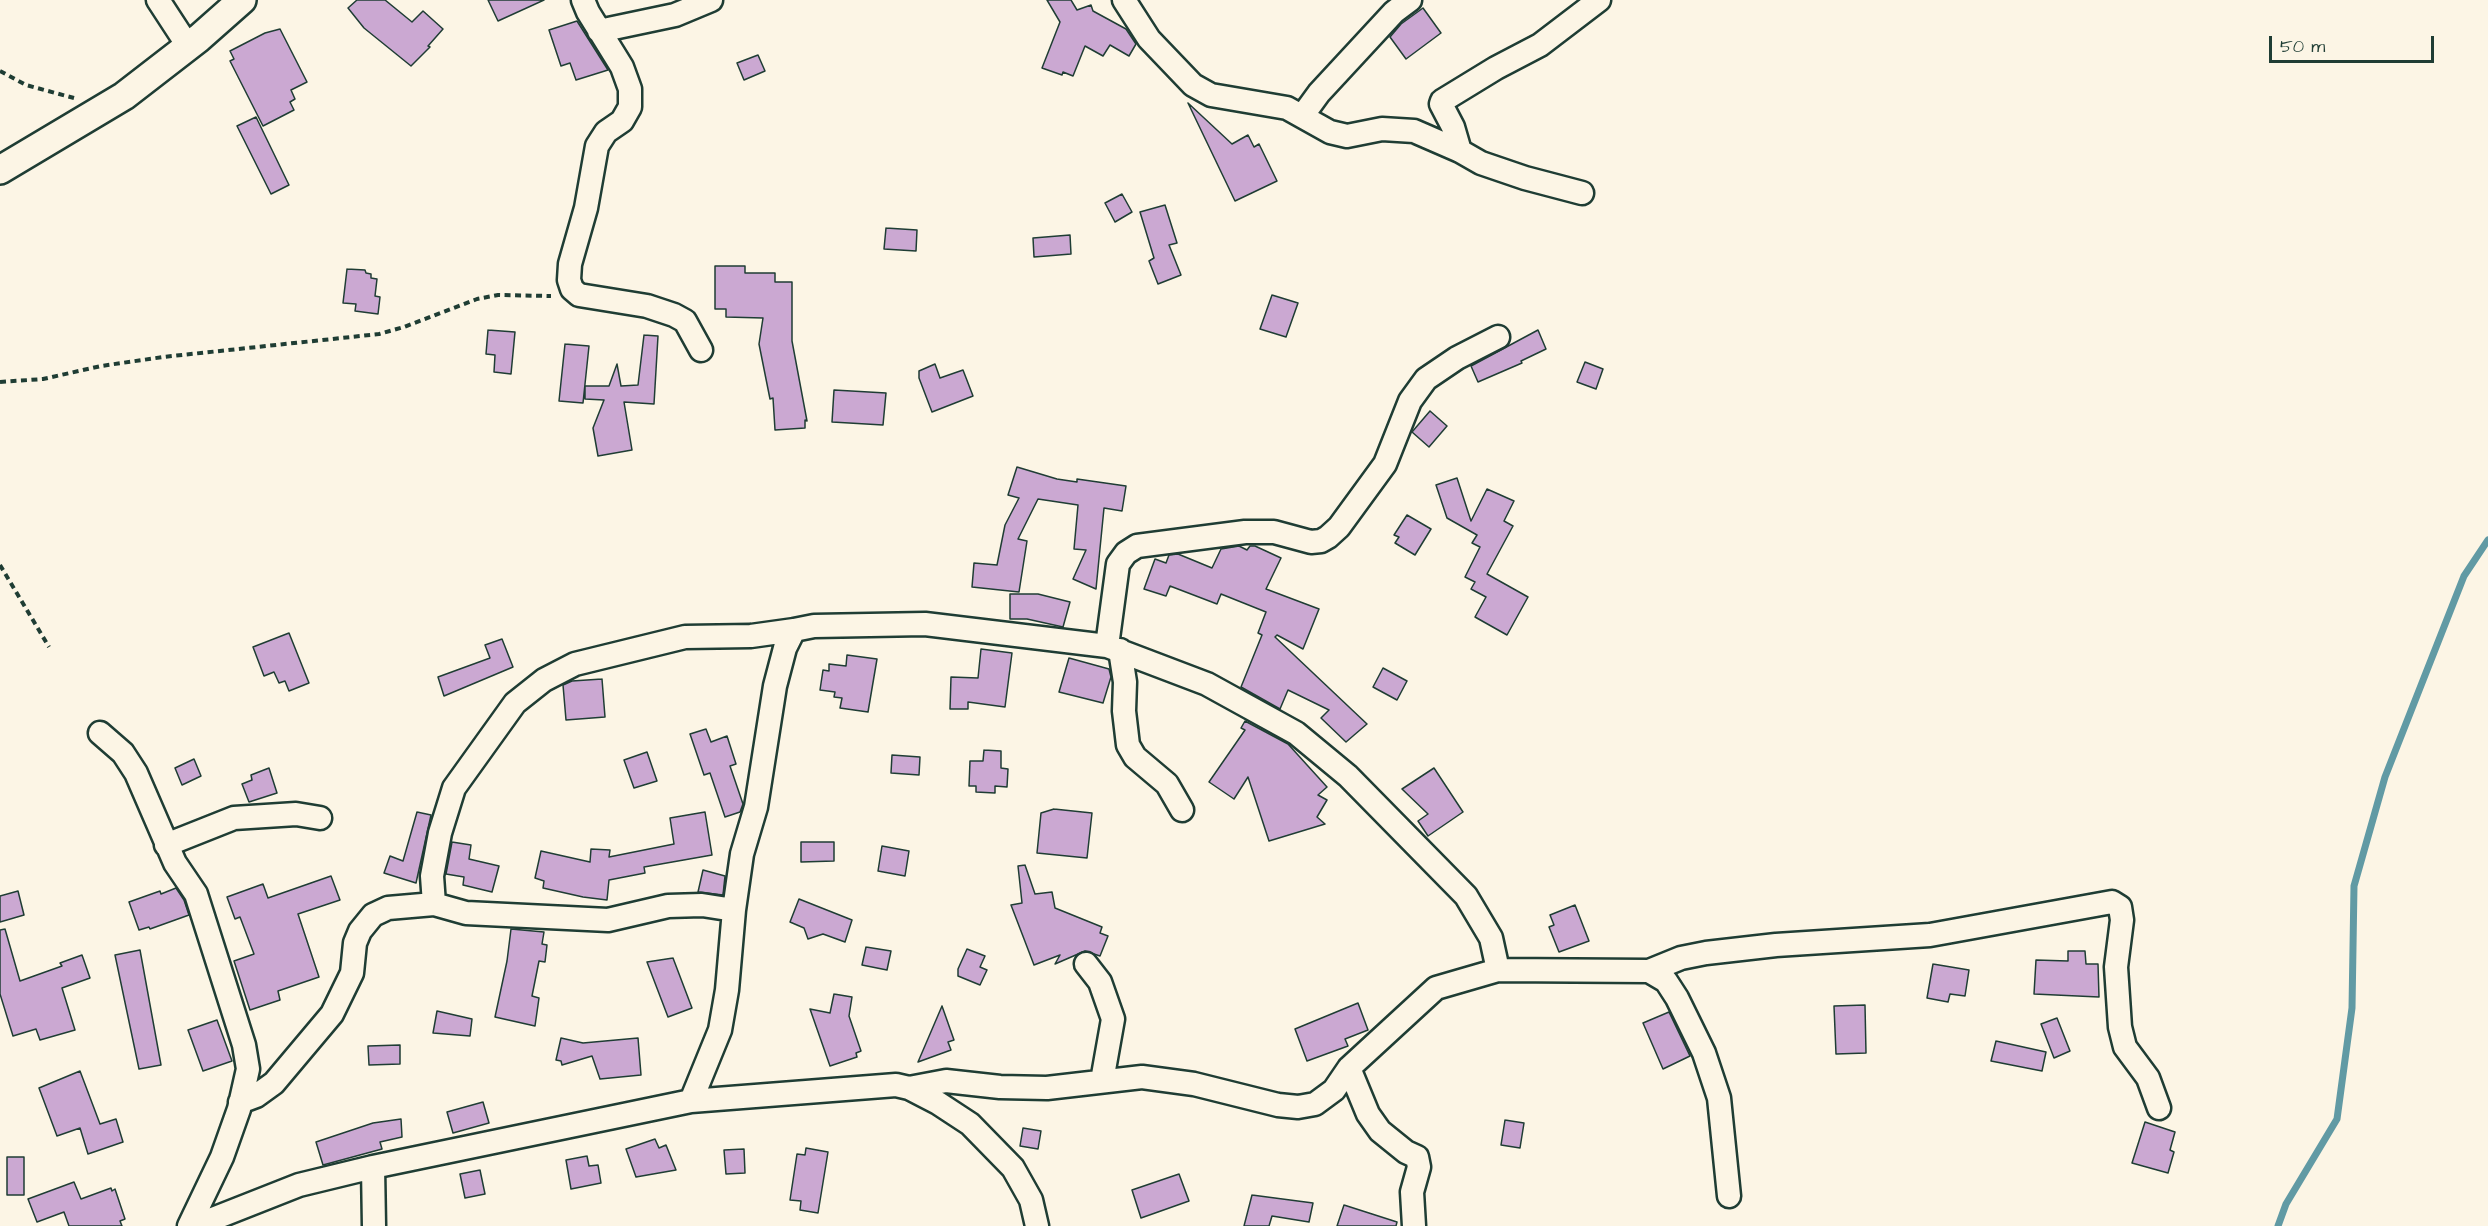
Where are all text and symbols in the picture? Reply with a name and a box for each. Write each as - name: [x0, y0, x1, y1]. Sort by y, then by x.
- scale bar: [2272, 24, 2437, 62]
- text: 50 m: [2280, 34, 2325, 59]

